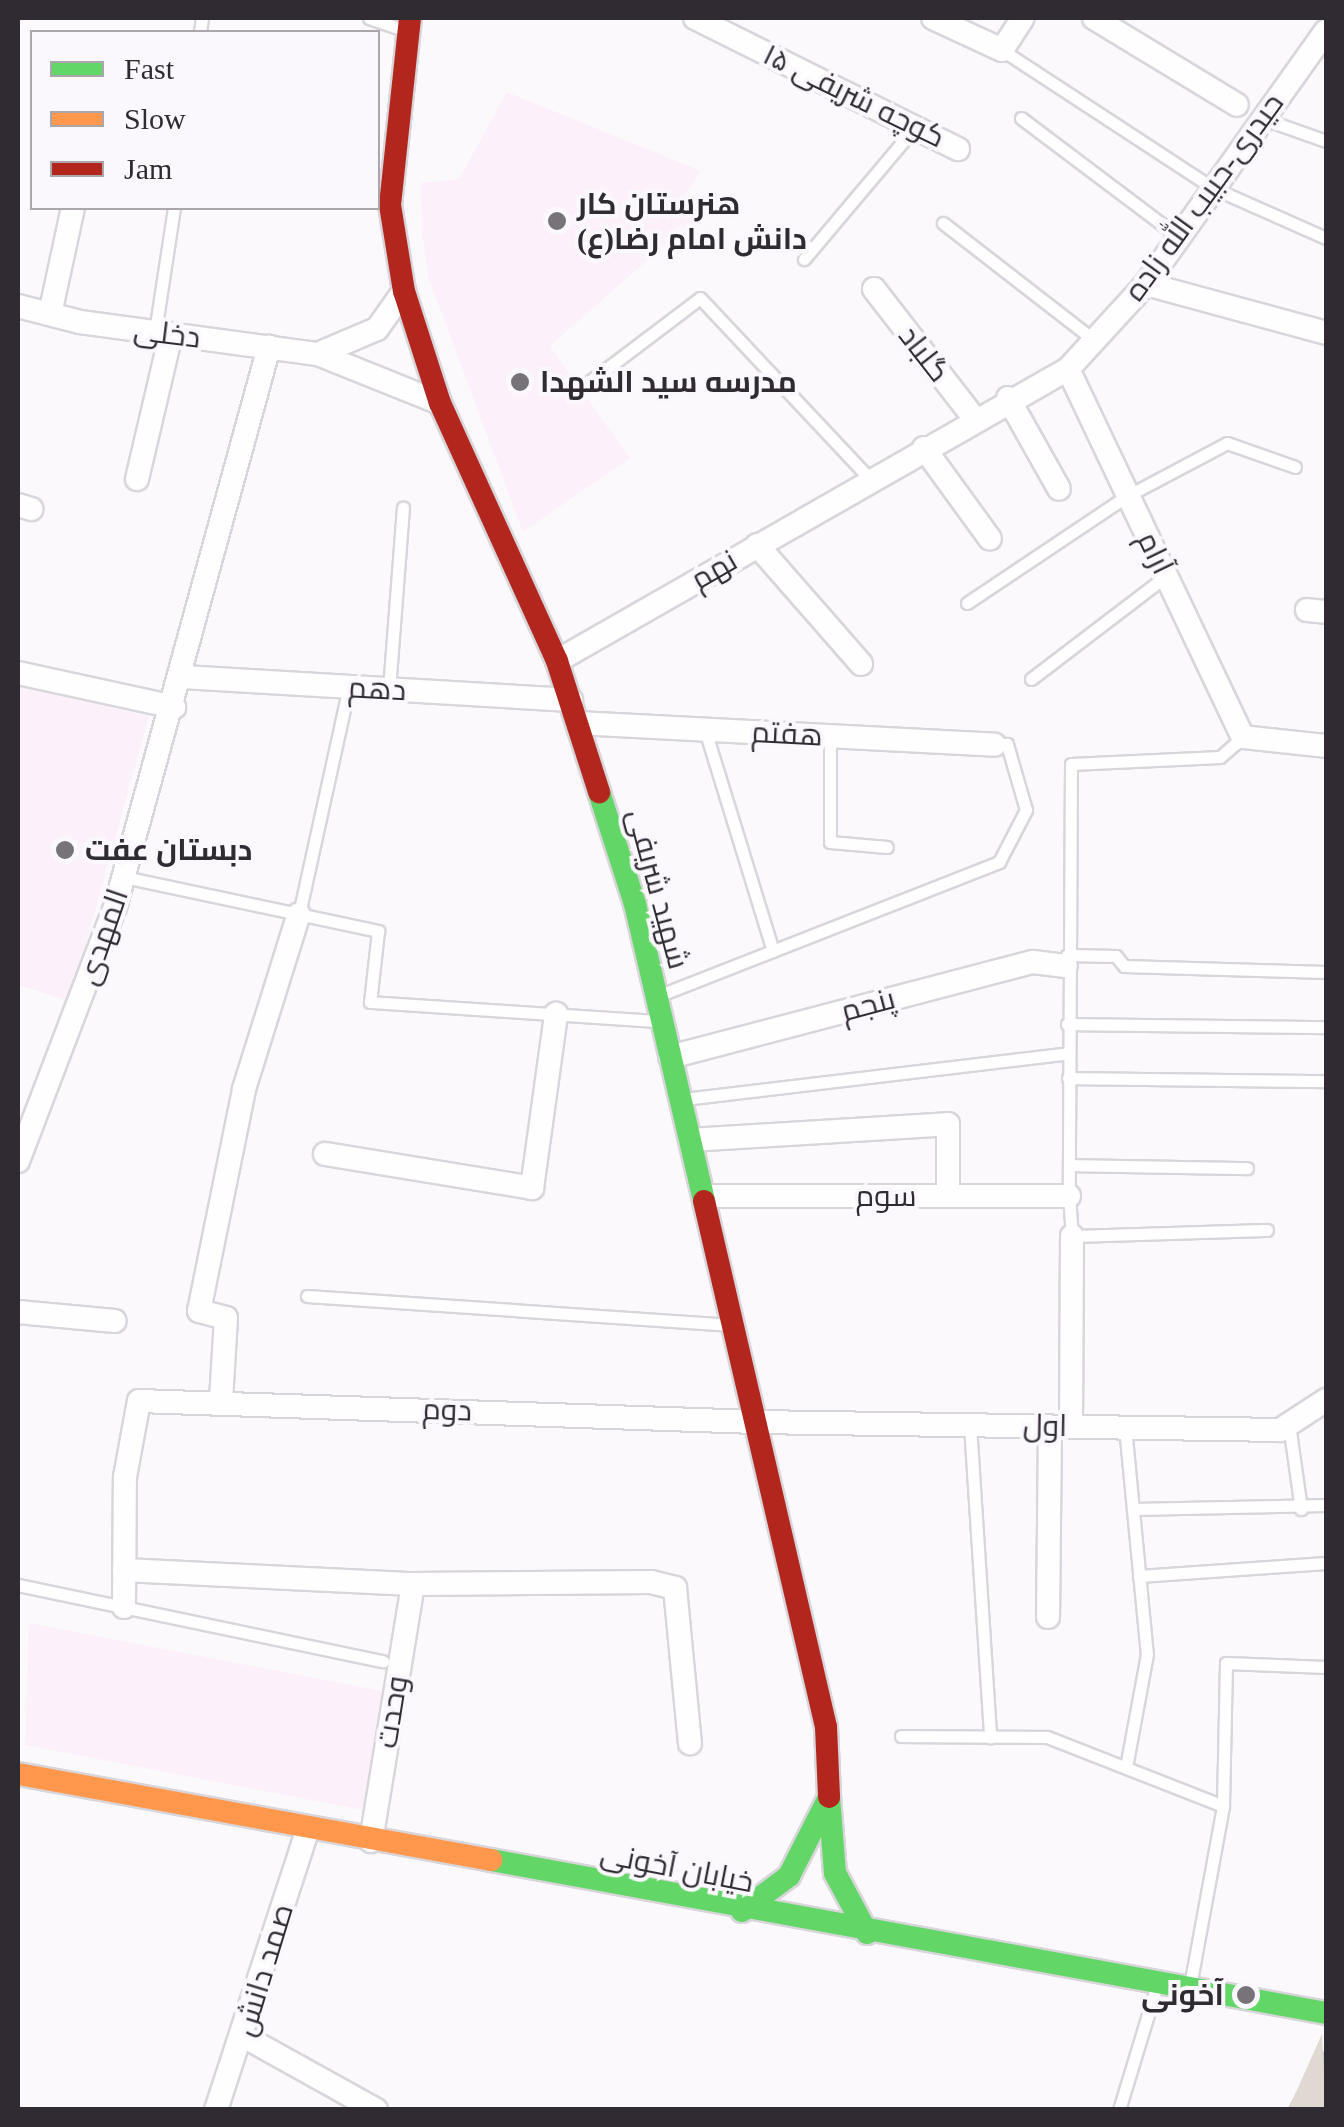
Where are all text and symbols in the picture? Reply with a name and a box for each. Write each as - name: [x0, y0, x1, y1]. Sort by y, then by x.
- legend: [30, 30, 380, 210]
- street label: کوچه شریفی ۱۵: [757, 36, 951, 156]
- text: Fast: [124, 52, 174, 85]
- street label: حیدری-حبیب الله زاده: [1117, 86, 1291, 308]
- text: Slow: [124, 102, 186, 135]
- text: Jam: [124, 152, 172, 185]
- place label: هنرستان کار دانش امام رضا(ع): [577, 186, 807, 256]
- marker: هنرستان کار دانش امام رضا(ع): [546, 210, 568, 232]
- street label: دخلی: [132, 312, 202, 356]
- street label: گلباد: [891, 319, 957, 389]
- place label: مدرسه سید الشهدا: [540, 364, 797, 400]
- marker: مدرسه سید الشهدا: [509, 371, 531, 393]
- street label: آرام: [1129, 526, 1181, 580]
- street label: نهم: [684, 543, 744, 597]
- street label: دهم: [347, 670, 407, 708]
- street label: هفتم: [750, 714, 824, 754]
- street label: شهید شریفی: [619, 805, 697, 973]
- place label: دبستان عفت: [85, 832, 252, 868]
- marker: دبستان عفت: [54, 839, 76, 861]
- street label: المهدی: [70, 884, 136, 990]
- street label: پنجم: [837, 981, 899, 1029]
- street label: سوم: [856, 1178, 916, 1214]
- street label: دوم: [422, 1391, 472, 1429]
- street label: اول: [1022, 1408, 1068, 1444]
- street label: وحدت: [369, 1673, 415, 1751]
- street label: خیابان آخونی: [597, 1836, 757, 1900]
- street label: صمد دانش: [227, 1900, 301, 2040]
- place label: آخونی: [1141, 1977, 1224, 2013]
- marker: آخونی: [1233, 1982, 1259, 2008]

